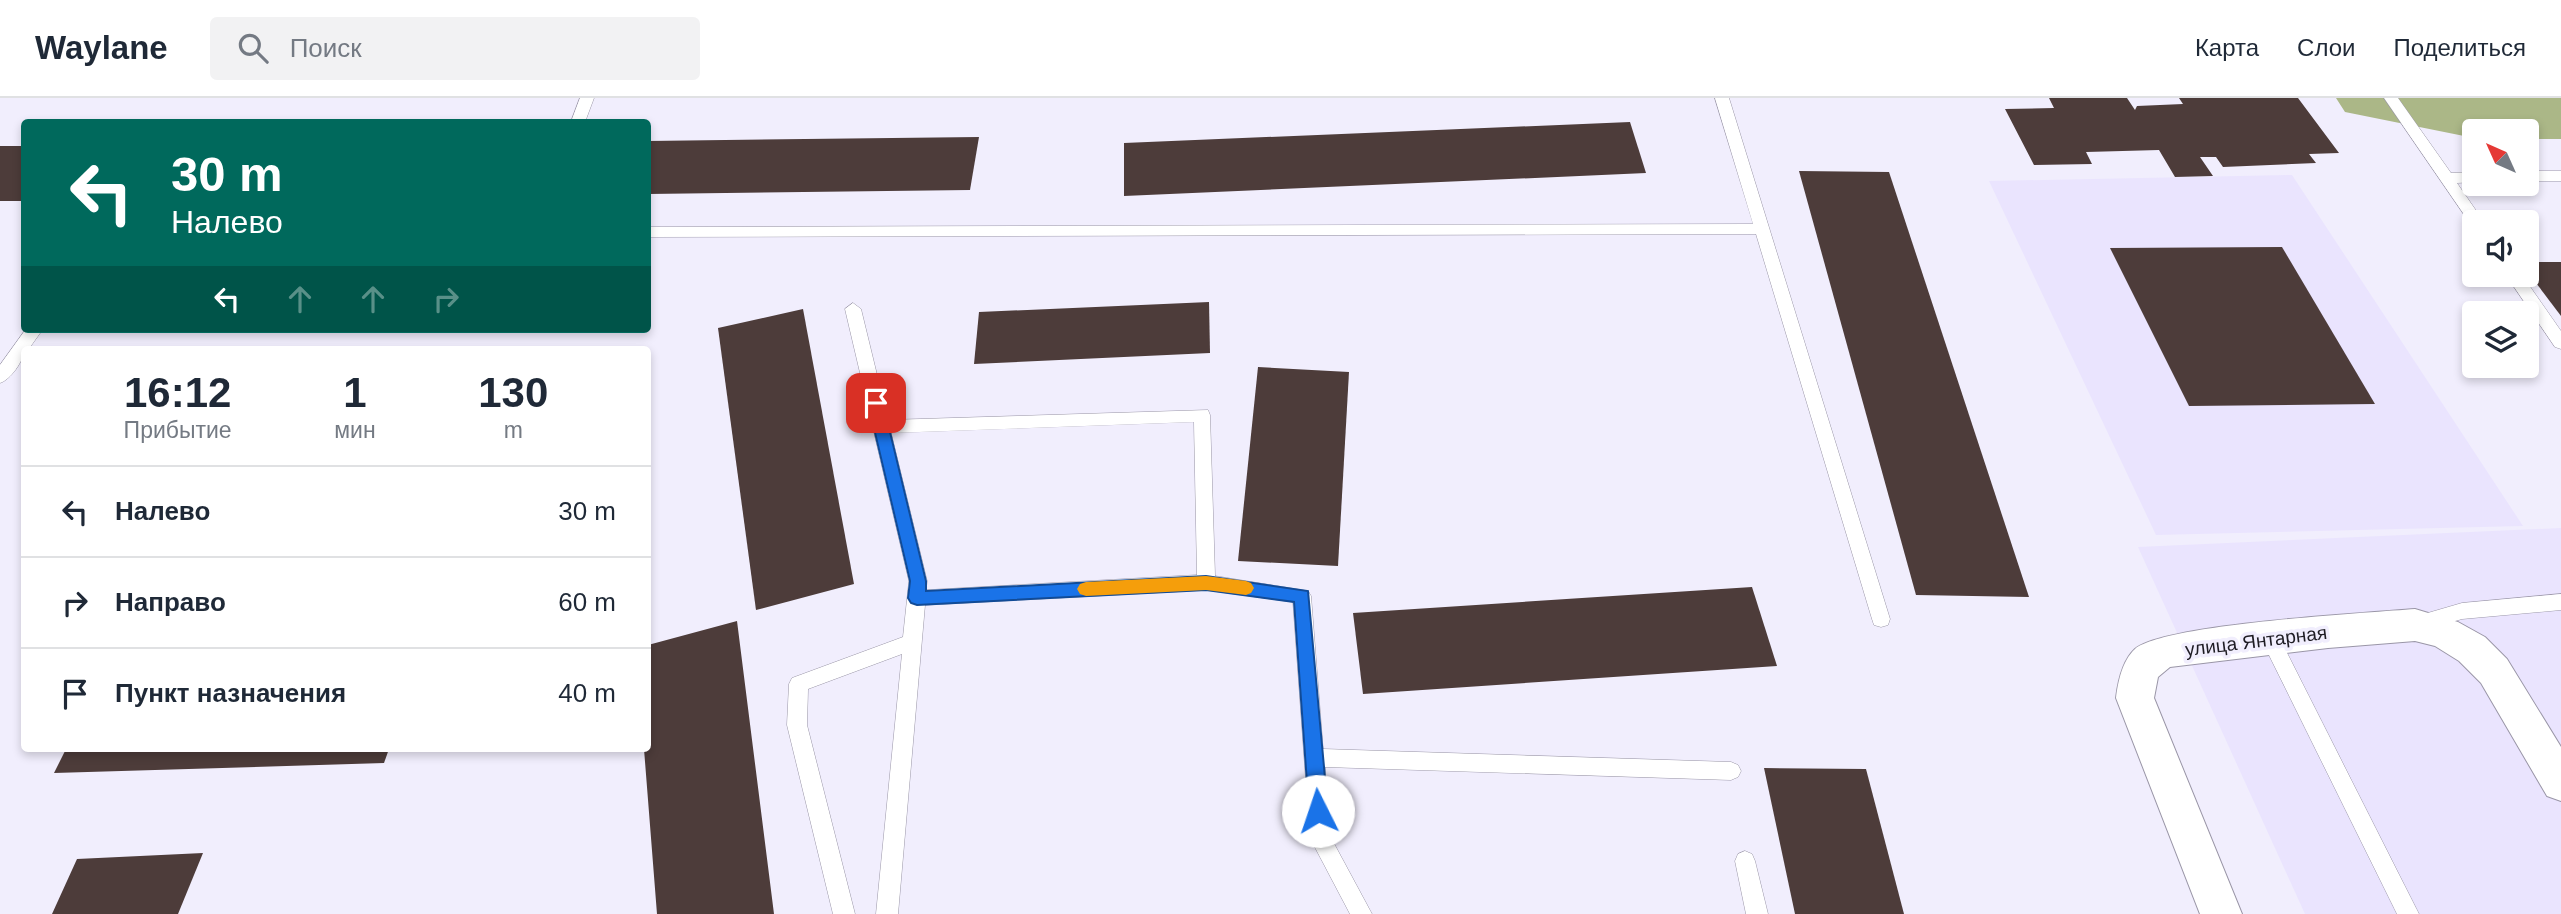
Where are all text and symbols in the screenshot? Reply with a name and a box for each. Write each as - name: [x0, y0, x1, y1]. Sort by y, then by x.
- search box: [210, 17, 700, 80]
- text: Waylane: [35, 29, 168, 66]
- icon: search: [234, 29, 272, 67]
- text: Поиск: [290, 33, 362, 63]
- text: Карта: [2195, 34, 2259, 61]
- text: Слои: [2297, 34, 2355, 61]
- text: Поделиться: [2393, 34, 2526, 61]
- north arrow: [2462, 119, 2539, 196]
- map controls: [2462, 119, 2539, 378]
- icon: left: [56, 147, 147, 238]
- text: 30 m: [171, 147, 283, 201]
- text: Налево: [171, 204, 283, 240]
- button: sound: [2462, 210, 2539, 287]
- icon: left: [208, 280, 246, 318]
- icon: ahead: [281, 280, 319, 318]
- icon: ahead: [354, 280, 392, 318]
- icon: right: [427, 280, 465, 318]
- button: layers: [2462, 301, 2539, 378]
- text: 16:12: [124, 369, 231, 416]
- text: 1: [343, 369, 367, 416]
- text: 130: [478, 369, 548, 416]
- pin: [846, 373, 906, 433]
- icon: arrive: [857, 384, 895, 422]
- text: Прибытие: [124, 417, 232, 443]
- text: мин: [334, 417, 376, 443]
- text: m: [504, 417, 523, 443]
- icon: left: [56, 493, 94, 531]
- text: Налево: [115, 496, 210, 526]
- text: 30 m: [558, 496, 616, 526]
- icon: right: [56, 584, 94, 622]
- text: Направо: [115, 587, 226, 617]
- text: 60 m: [558, 587, 616, 617]
- street label: улица Янтарная: [2184, 622, 2328, 660]
- icon: arrive: [56, 675, 94, 713]
- text: Пункт назначения: [115, 678, 346, 708]
- text: 40 m: [558, 678, 616, 708]
- position arrow: [1281, 774, 1355, 848]

